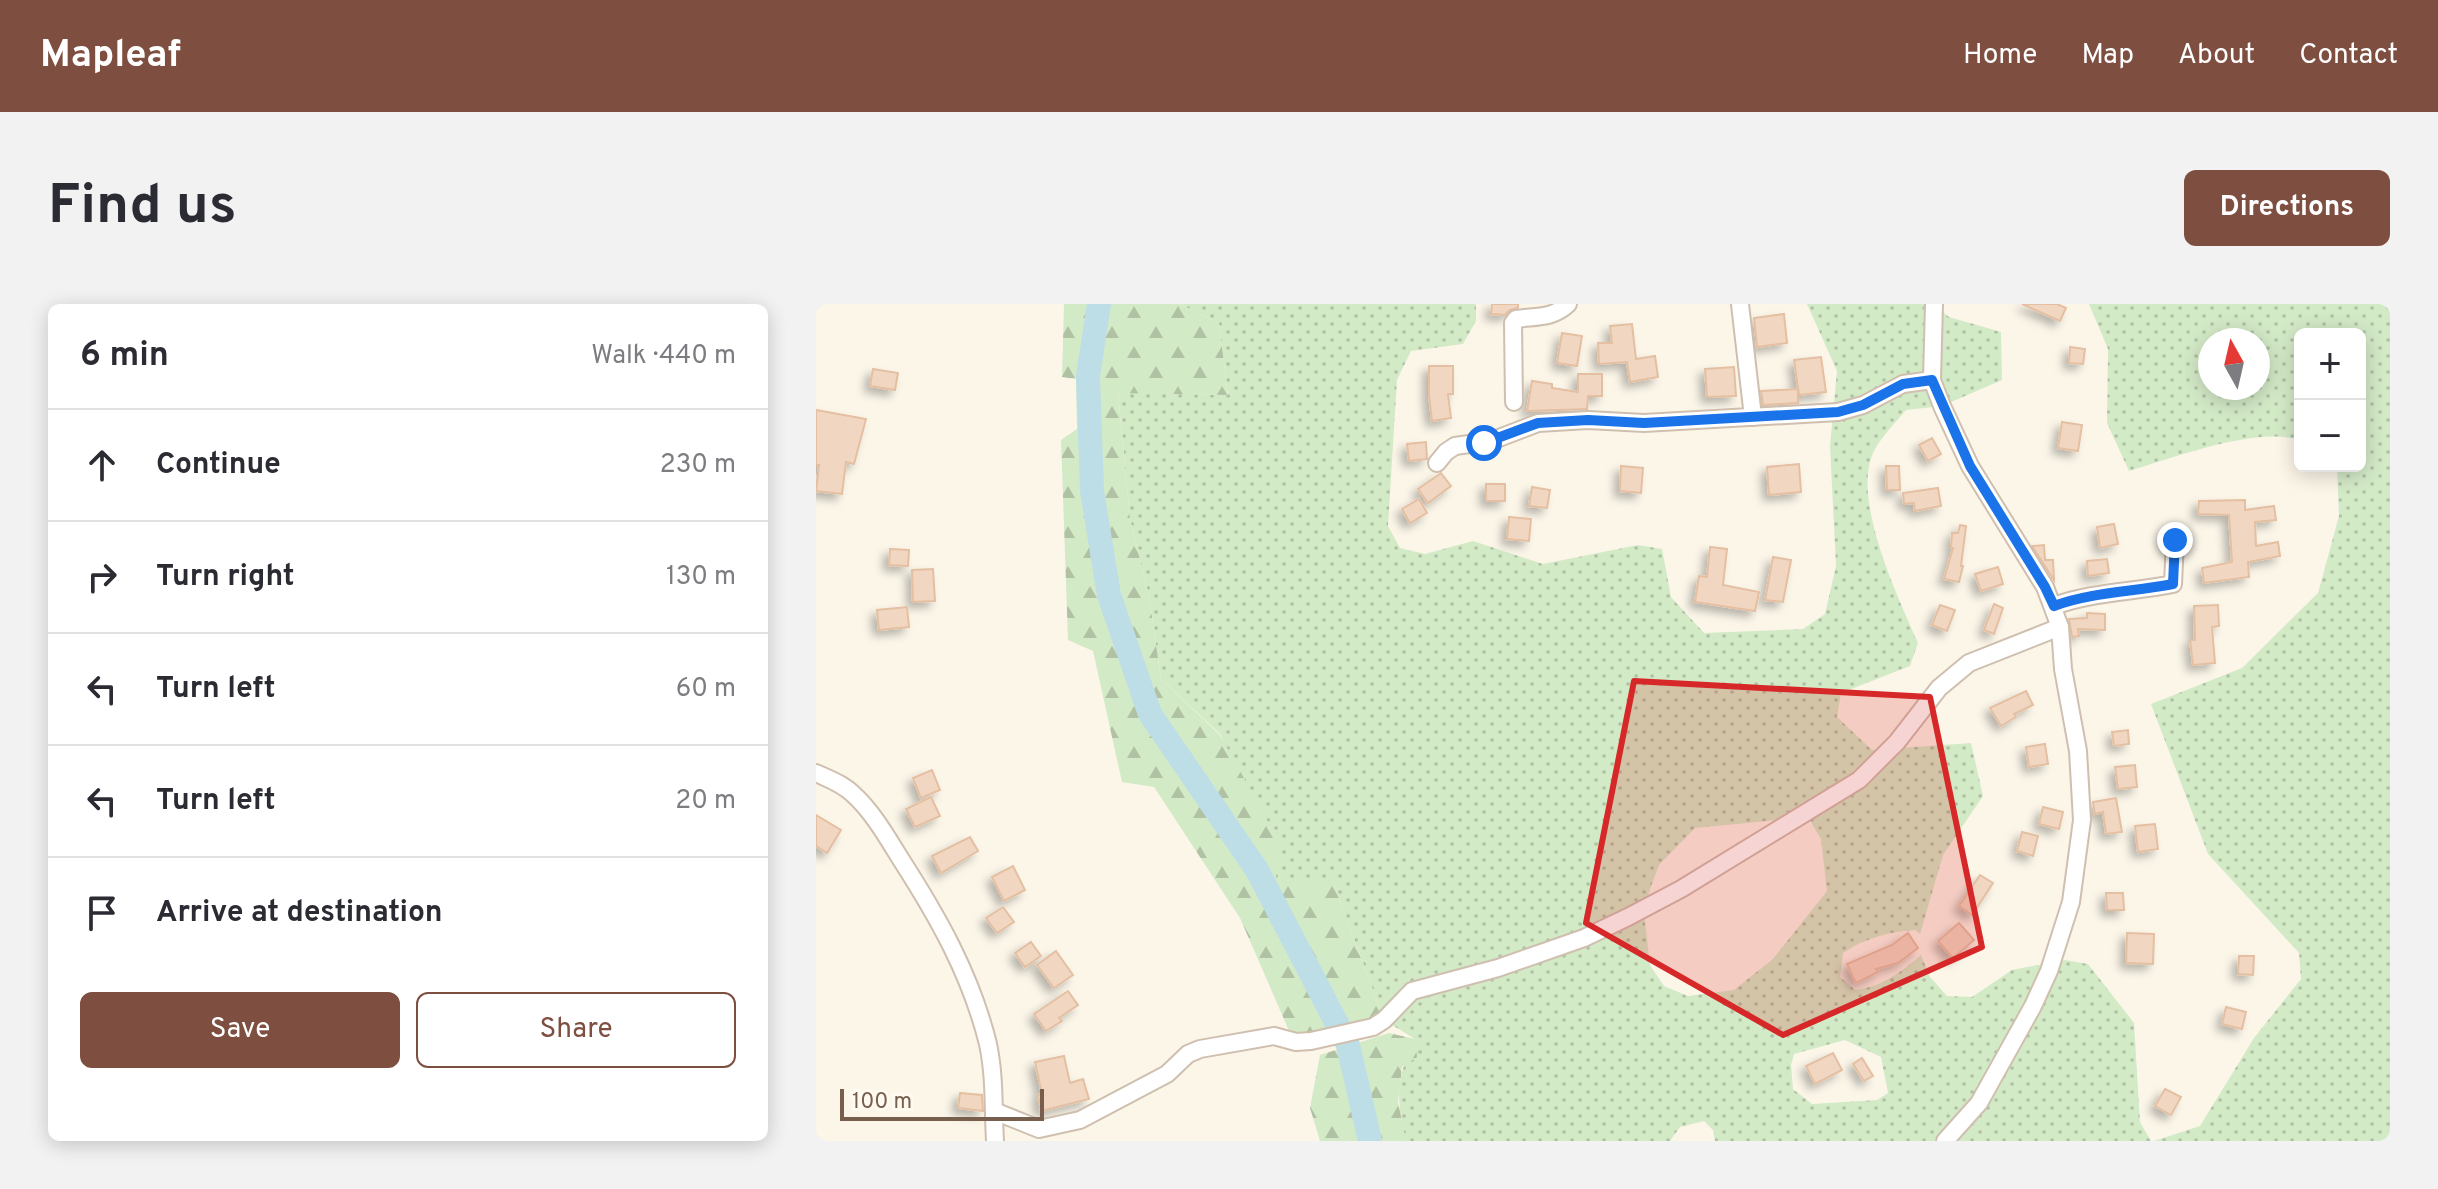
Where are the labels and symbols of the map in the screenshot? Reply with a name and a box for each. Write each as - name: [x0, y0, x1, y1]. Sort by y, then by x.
- north arrow: [2198, 328, 2270, 400]
- route start: [1466, 425, 1502, 461]
- route end: [2157, 522, 2193, 558]
- scale bar: [840, 1085, 1044, 1121]

